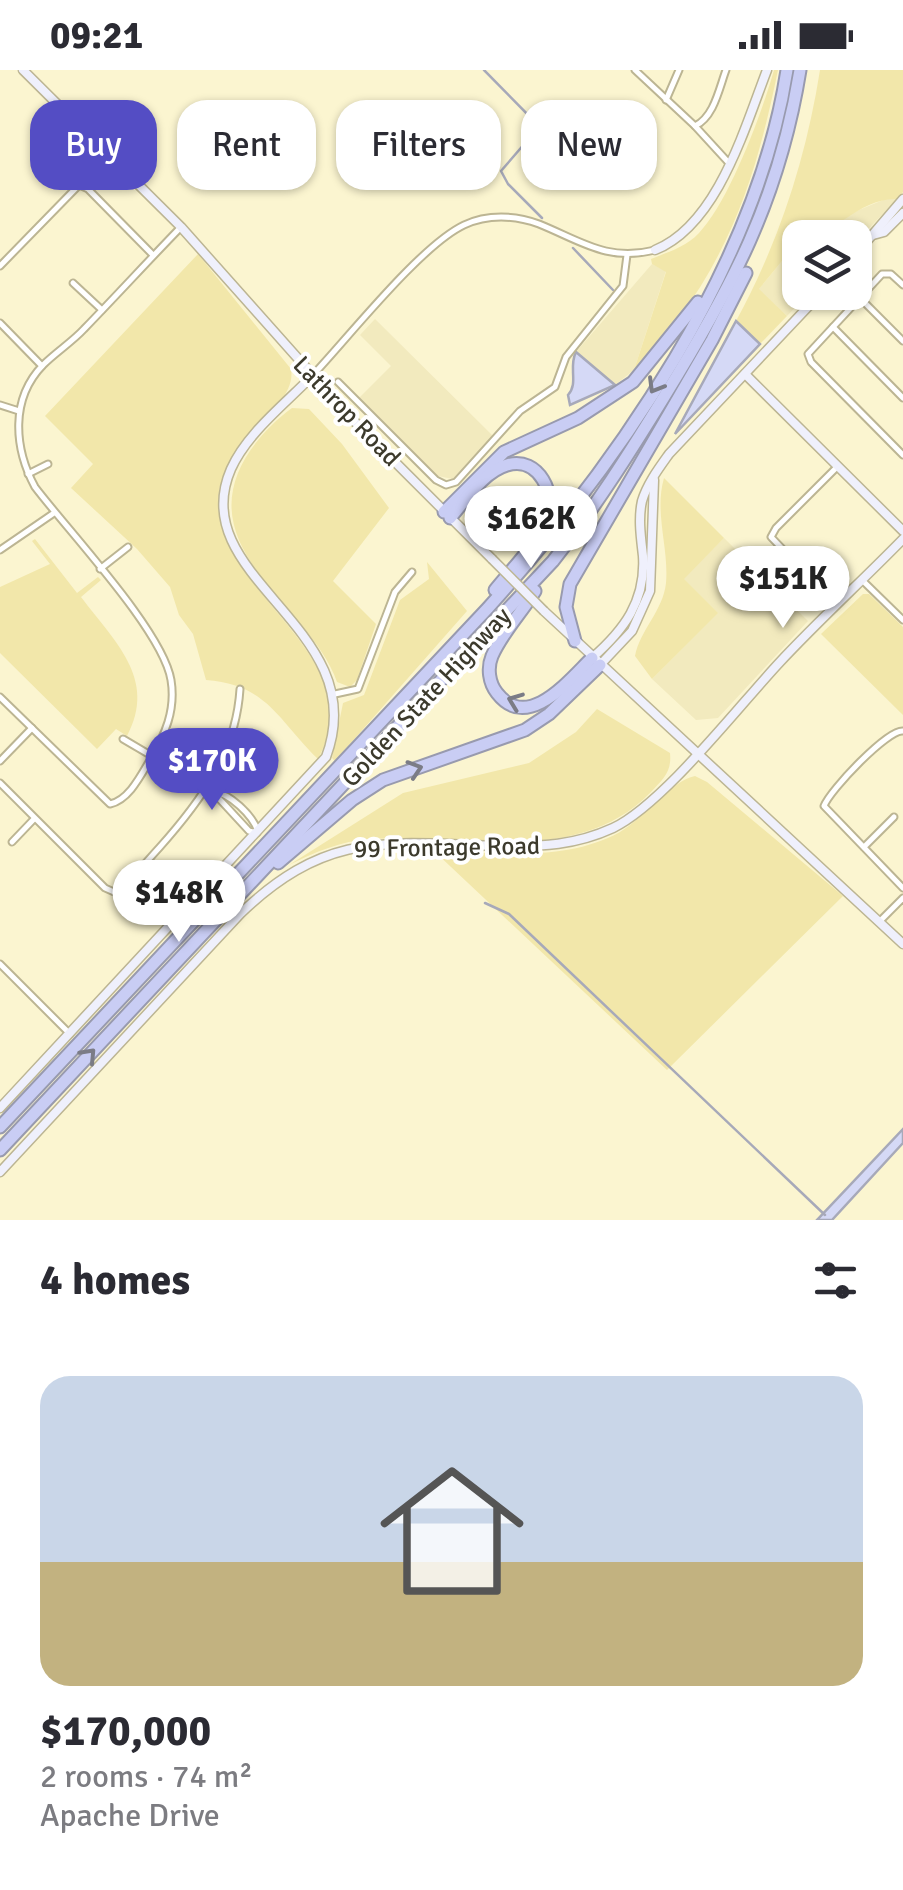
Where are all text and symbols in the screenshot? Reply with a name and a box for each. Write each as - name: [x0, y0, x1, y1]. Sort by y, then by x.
- text: 09:21: [50, 12, 143, 59]
- chip: Buy: [30, 100, 157, 190]
- chip: Rent: [177, 100, 316, 190]
- chip: Filters: [336, 100, 501, 190]
- chip: New: [521, 100, 657, 190]
- map controls: [782, 220, 872, 310]
- button: layers: [782, 220, 872, 310]
- street label: Lathrop Road: [287, 349, 407, 473]
- one-way arrow: [648, 375, 667, 393]
- pin: $162K: [461, 486, 601, 571]
- text: $162K: [487, 499, 575, 538]
- pin: $151K: [713, 546, 853, 631]
- text: $151K: [739, 559, 827, 598]
- street label: Golden State Highway: [335, 600, 518, 793]
- one-way arrow: [507, 693, 525, 713]
- pin: $170K: [142, 728, 282, 813]
- text: $170K: [168, 741, 256, 780]
- one-way arrow: [406, 760, 423, 780]
- street label: 99 Frontage Road: [354, 830, 540, 864]
- pin: $148K: [109, 860, 249, 945]
- text: $148K: [135, 873, 223, 912]
- one-way arrow: [77, 1049, 95, 1067]
- icon: filters: [808, 1253, 863, 1308]
- text: 4 homes: [40, 1255, 190, 1306]
- icon: home: [362, 1441, 542, 1621]
- text: $170,000: [40, 1706, 211, 1757]
- text: 2 rooms · 74 m²: [40, 1757, 253, 1796]
- text: Apache Drive: [40, 1796, 220, 1835]

